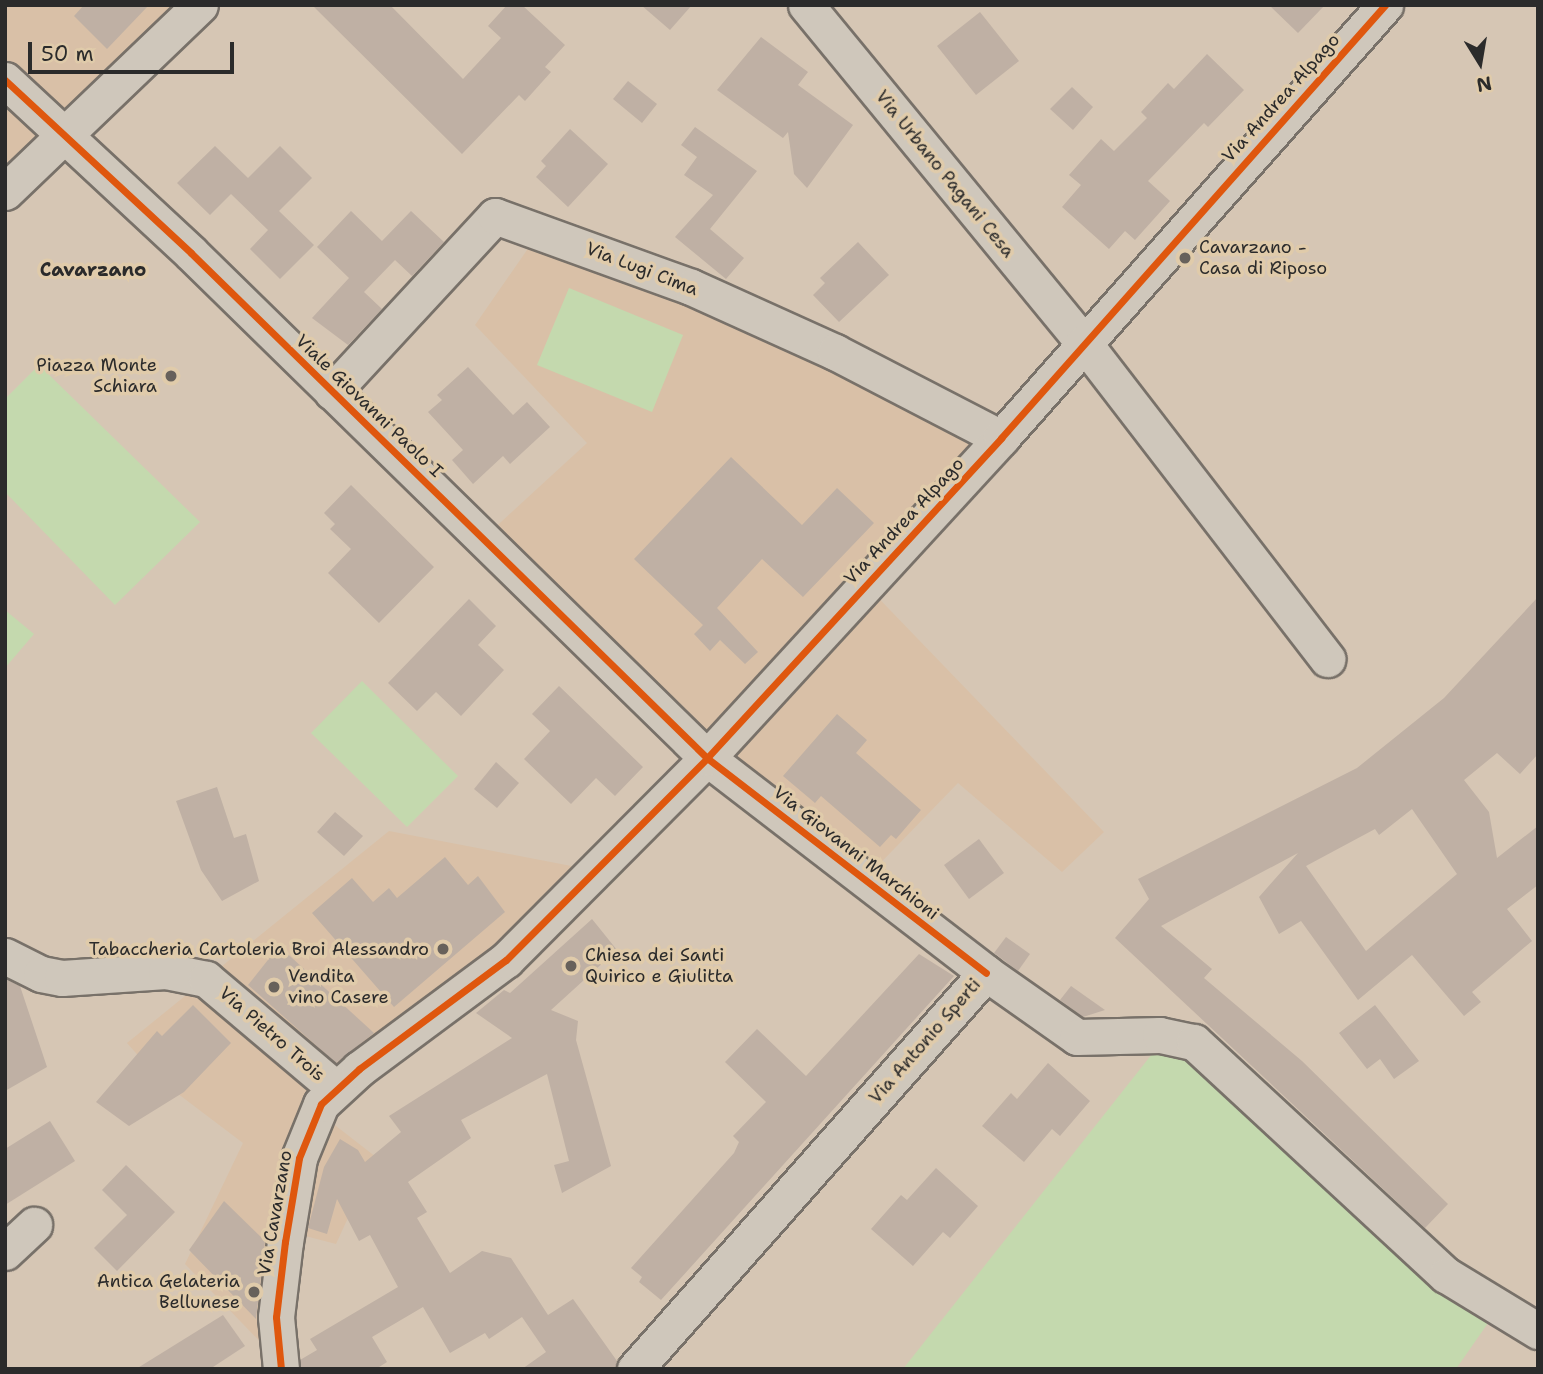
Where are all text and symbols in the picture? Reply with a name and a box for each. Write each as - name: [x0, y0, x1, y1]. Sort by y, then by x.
- scale bar: [32, 28, 238, 72]
- north arrow: [1445, 28, 1515, 98]
- street label: Via Andrea Alpago: [1218, 29, 1344, 167]
- text: 50 m: [41, 40, 94, 68]
- text: N: [1474, 70, 1494, 98]
- street label: Via Urbano Pagani Cesa: [871, 86, 1019, 262]
- place label: Cavarzano - Casa di Riposo: [1199, 237, 1327, 280]
- street label: Via Lugi Cima: [583, 238, 701, 300]
- marker: Cavarzano - Casa di Riposo: [1177, 250, 1193, 266]
- district label: Cavarzano: [40, 259, 146, 281]
- street label: Viale Giovanni Paolo I: [291, 330, 447, 482]
- place label: Piazza Monte Schiara: [36, 355, 157, 398]
- marker: Piazza Monte Schiara: [163, 368, 179, 384]
- street label: Via Andrea Alpago: [840, 453, 968, 589]
- street label: Via Giovanni Marchioni: [769, 782, 943, 924]
- place label: Tabaccheria Cartoleria Broi Alessandro: [89, 938, 429, 960]
- marker: Tabaccheria Cartoleria Broi Alessandro: [435, 941, 451, 957]
- place label: Chiesa dei Santi Quirico e Giulitta: [585, 945, 733, 988]
- marker: Chiesa dei Santi Quirico e Giulitta: [563, 958, 579, 974]
- place label: Vendita vino Casere: [288, 966, 389, 1009]
- street label: Via Antonio Sperti: [865, 974, 985, 1108]
- marker: Vendita vino Casere: [266, 979, 282, 995]
- street label: Via Pietro Trois: [215, 982, 329, 1086]
- street label: Via Cavarzano: [253, 1149, 297, 1277]
- place label: Antica Gelateria Bellunese: [97, 1271, 240, 1314]
- marker: Antica Gelateria Bellunese: [246, 1284, 262, 1300]

